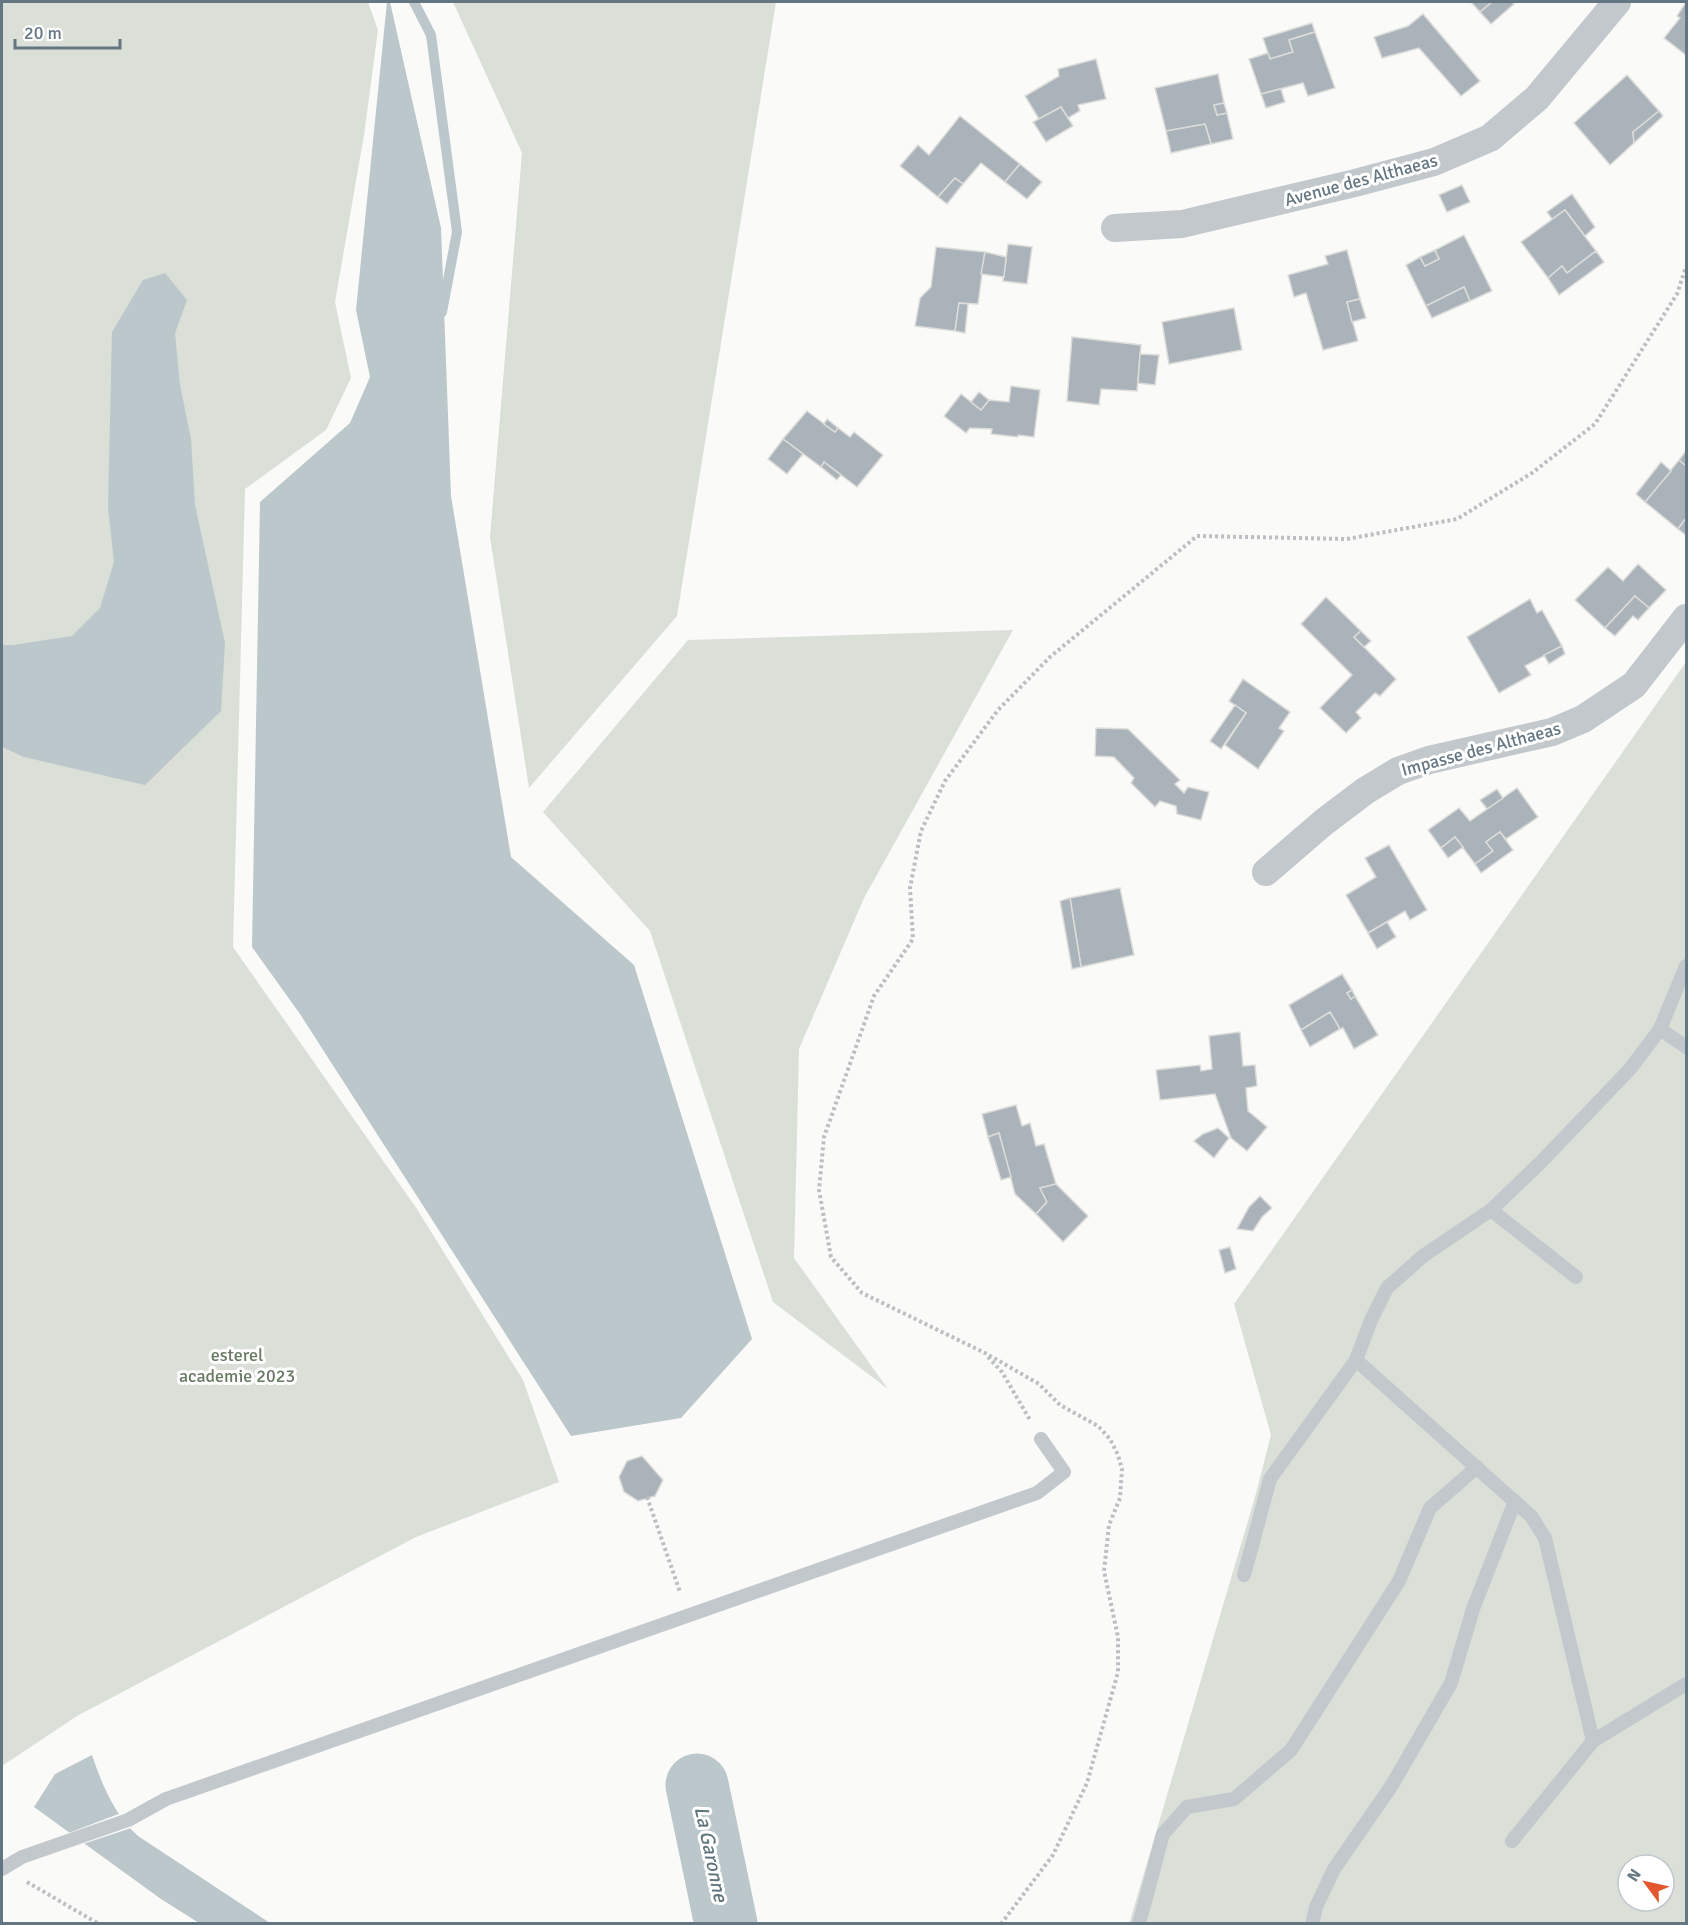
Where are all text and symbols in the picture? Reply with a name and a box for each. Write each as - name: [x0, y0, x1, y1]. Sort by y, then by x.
- scale bar: [15, 12, 120, 50]
- text: 20 m: [24, 22, 62, 44]
- street label: Avenue des Althaeas: [1282, 149, 1440, 211]
- street label: Impasse des Althaeas: [1399, 717, 1563, 781]
- park label: esterel academie 2023: [179, 1344, 295, 1387]
- water label: La Garonne: [689, 1804, 734, 1905]
- north arrow: [1616, 1853, 1676, 1913]
- text: N: [1623, 1865, 1646, 1885]

